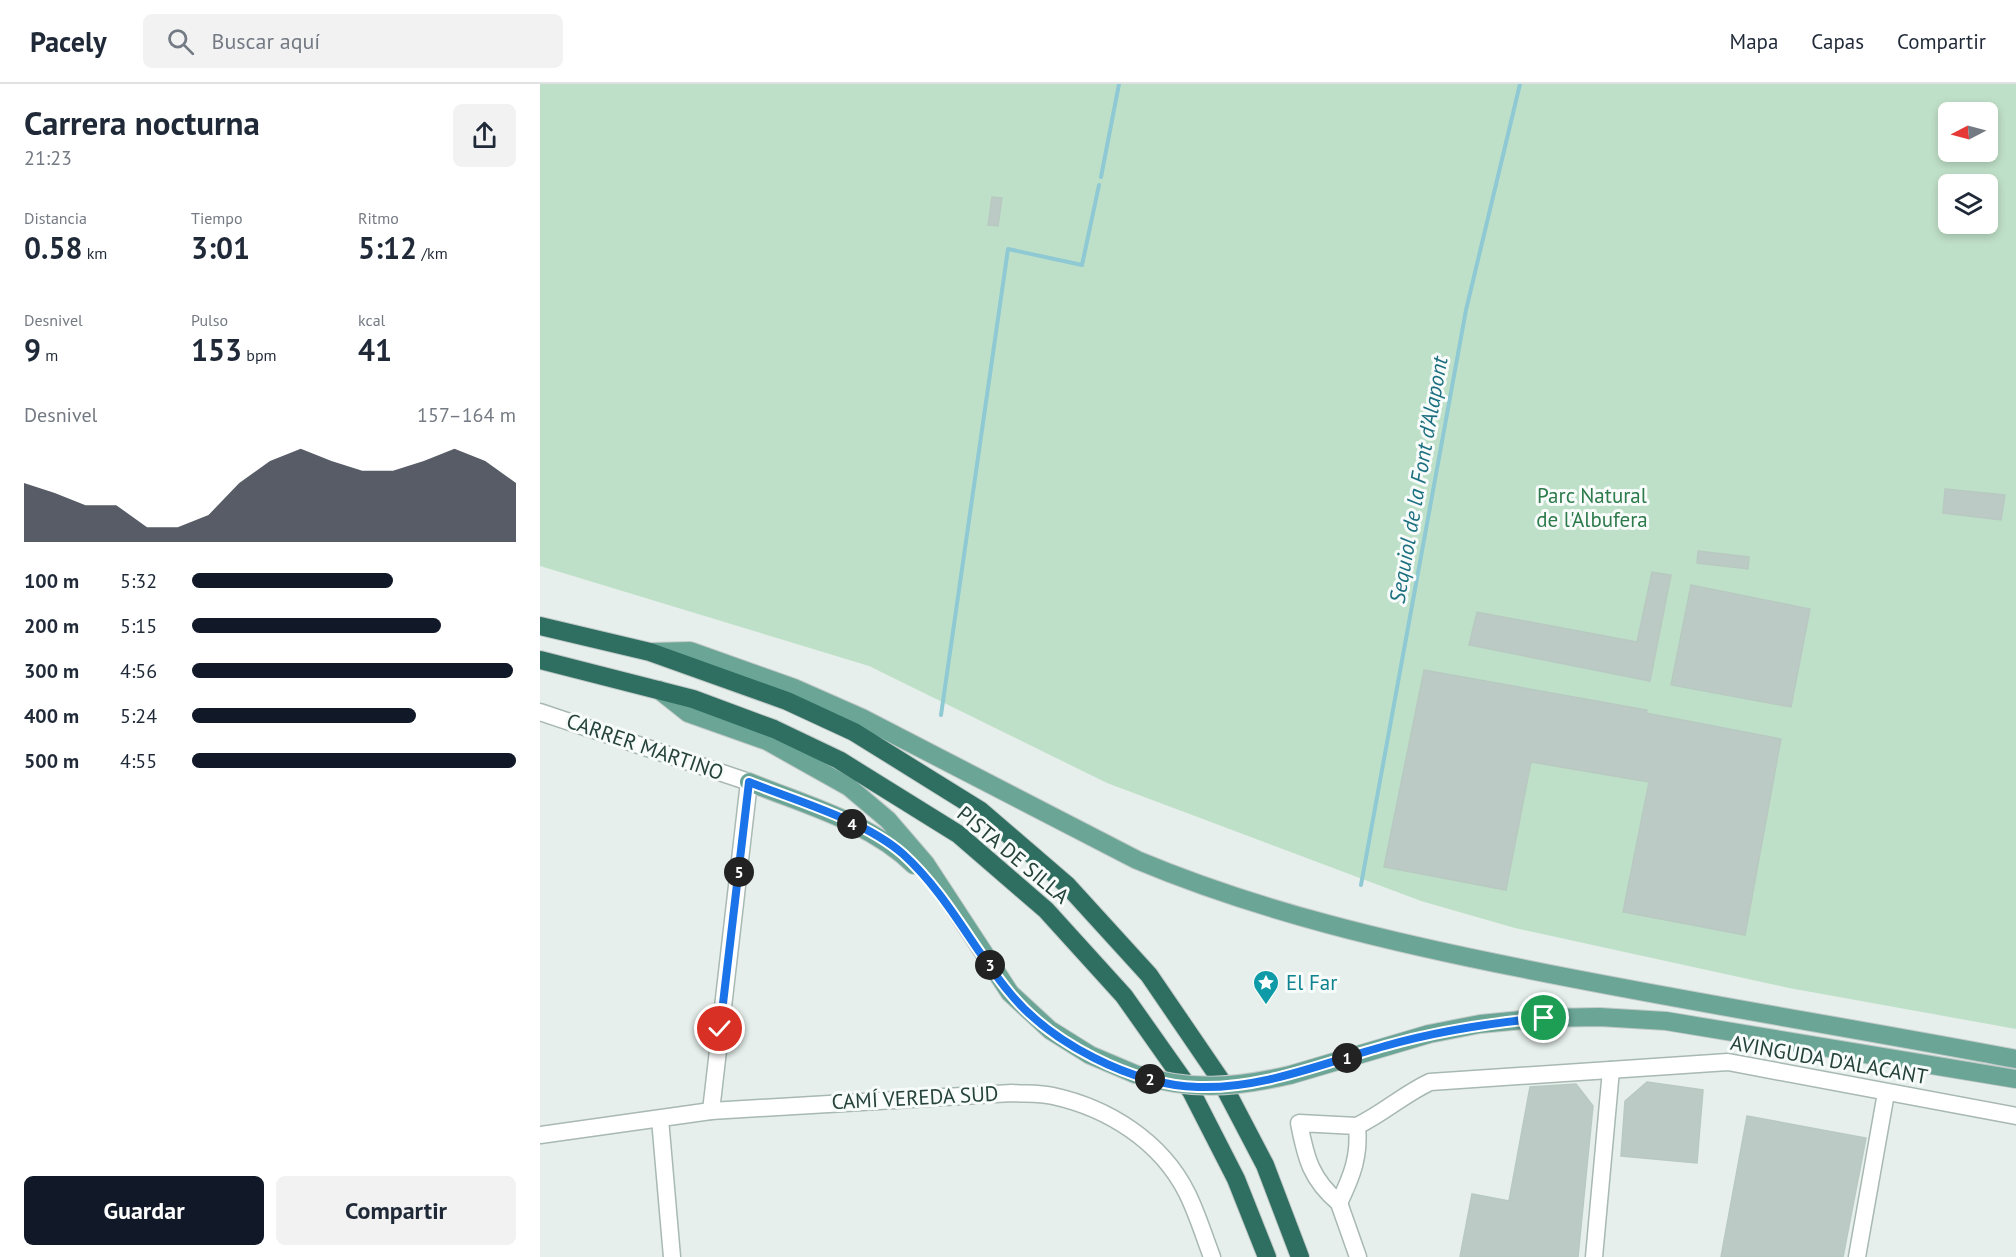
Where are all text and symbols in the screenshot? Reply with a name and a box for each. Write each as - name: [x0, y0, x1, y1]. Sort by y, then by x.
- search box: [143, 14, 563, 68]
- text: Pacely: [30, 23, 107, 60]
- icon: search: [164, 25, 197, 58]
- text: Buscar aquí: [212, 27, 320, 55]
- text: Mapa: [1730, 28, 1778, 55]
- text: Capas: [1811, 28, 1864, 55]
- text: Compartir: [1897, 28, 1986, 55]
- text: Carrera nocturna: [24, 101, 260, 144]
- north arrow: [1938, 102, 1998, 162]
- map controls: [1938, 102, 1998, 234]
- button: share: [453, 104, 516, 167]
- text: 21:23: [24, 145, 72, 171]
- button: layers: [1938, 174, 1998, 234]
- text: Distancia: [24, 208, 87, 228]
- text: Tiempo: [191, 208, 243, 228]
- text: Ritmo: [358, 208, 399, 228]
- text: 0.58: [24, 228, 82, 267]
- text: 3:01: [191, 228, 250, 267]
- text: 5:12: [358, 228, 417, 267]
- text: km: [82, 243, 107, 263]
- text: /km: [417, 243, 448, 263]
- text: Desnivel: [24, 310, 83, 330]
- text: Pulso: [191, 310, 228, 330]
- text: kcal: [358, 310, 385, 330]
- text: 9: [24, 330, 41, 369]
- text: 153: [191, 330, 242, 369]
- text: 41: [358, 330, 392, 369]
- text: m: [41, 345, 58, 365]
- text: bpm: [242, 345, 277, 365]
- water label: Sequiol de la Font d’Alapont: [1383, 353, 1454, 606]
- text: Desnivel: [24, 402, 97, 428]
- text: 157–164 m: [417, 402, 516, 428]
- park label: Parc Natural de l'Albufera: [1536, 482, 1648, 533]
- text: 100 m: [24, 568, 79, 594]
- text: 5:32: [120, 568, 157, 594]
- text: 200 m: [24, 613, 79, 639]
- text: 5:15: [120, 613, 157, 639]
- text: 300 m: [24, 658, 79, 684]
- text: 4:56: [120, 658, 157, 684]
- text: 400 m: [24, 703, 79, 729]
- text: 5:24: [120, 703, 157, 729]
- street label: CARRER MARTINO: [563, 707, 727, 786]
- text: 500 m: [24, 748, 79, 774]
- text: 4:55: [120, 748, 157, 774]
- street label: PISTA DE SILLA: [952, 800, 1076, 910]
- pin: 4: [837, 809, 867, 839]
- text: 4: [847, 814, 857, 834]
- pin: 5: [724, 857, 754, 887]
- text: 5: [734, 862, 744, 882]
- pin: 3: [975, 950, 1005, 980]
- text: 3: [985, 955, 995, 975]
- place icon: El Far: [1251, 968, 1281, 1006]
- place label: El Far: [1286, 969, 1337, 996]
- pin: [1518, 992, 1569, 1043]
- icon: arrive: [1527, 1001, 1560, 1034]
- pin: [694, 1003, 745, 1054]
- icon: check: [703, 1012, 736, 1045]
- street label: AVINGUDA D'ALACANT: [1728, 1029, 1930, 1090]
- pin: 1: [1332, 1043, 1362, 1073]
- text: 1: [1342, 1048, 1352, 1068]
- pin: 2: [1135, 1064, 1165, 1094]
- text: 2: [1145, 1069, 1155, 1089]
- street label: CAMÍ VEREDA SUD: [831, 1080, 999, 1115]
- button: Guardar: [24, 1176, 264, 1245]
- button: Compartir: [276, 1176, 516, 1245]

